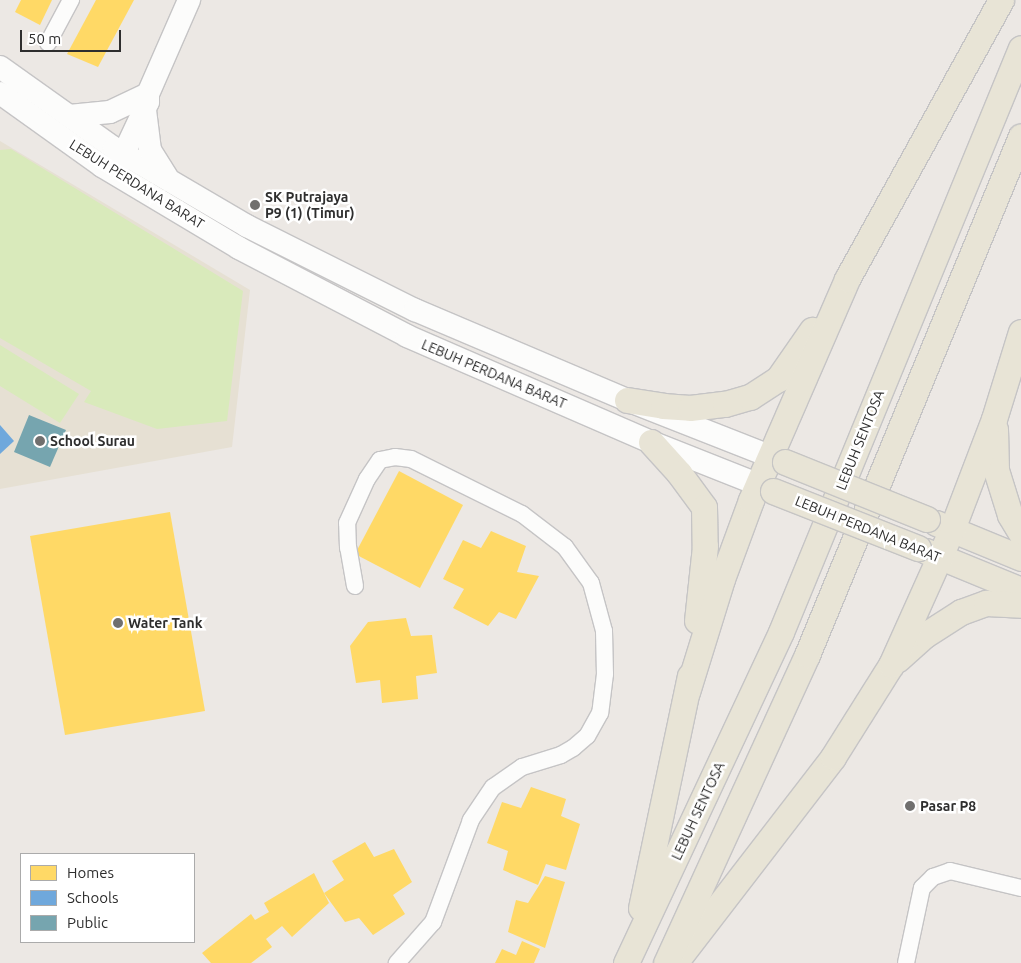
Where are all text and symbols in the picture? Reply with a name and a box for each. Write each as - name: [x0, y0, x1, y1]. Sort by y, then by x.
- scale bar: [22, 20, 124, 52]
- text: 50 m: [28, 30, 61, 47]
- street label: LEBUH PERDANA BARAT: [67, 136, 207, 232]
- place label: SK Putrajaya P9 (1) (Timur): [265, 189, 355, 222]
- marker: SK Putrajaya P9 (1) (Timur): [249, 199, 261, 211]
- street label: LEBUH PERDANA BARAT: [419, 336, 569, 412]
- street label: LEBUH SENTOSA: [832, 388, 888, 492]
- place label: School Surau: [50, 433, 135, 449]
- marker: School Surau: [34, 435, 46, 447]
- street label: LEBUH PERDANA BARAT: [793, 492, 943, 566]
- place label: Water Tank: [128, 615, 203, 631]
- marker: Water Tank: [112, 617, 124, 629]
- street label: LEBUH SENTOSA: [668, 759, 728, 863]
- place label: Pasar P8: [920, 798, 976, 814]
- marker: Pasar P8: [904, 800, 916, 812]
- legend: [20, 853, 195, 943]
- text: Homes: [67, 864, 114, 881]
- text: Schools: [67, 889, 118, 906]
- text: Public: [67, 914, 108, 931]

